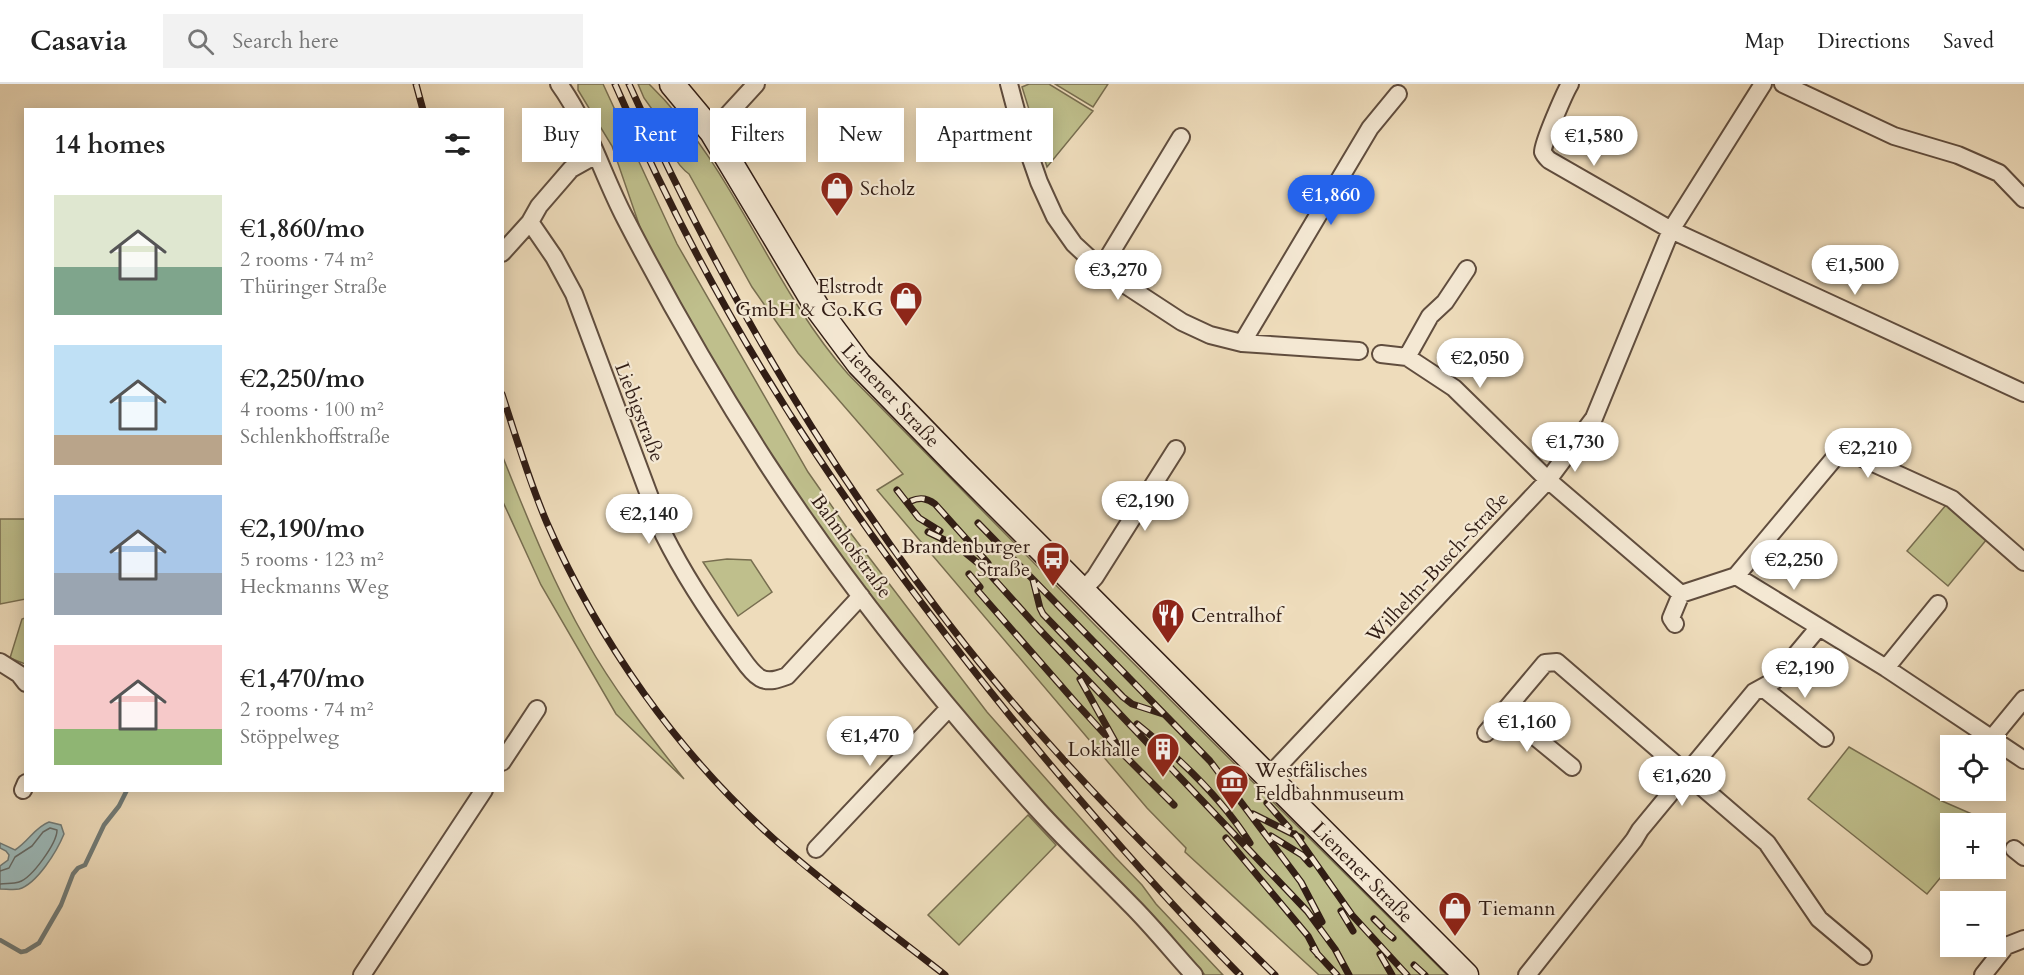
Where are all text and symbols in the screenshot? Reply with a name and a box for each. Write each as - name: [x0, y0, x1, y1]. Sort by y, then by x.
- search box: [163, 14, 583, 68]
- text: Casavia: [30, 22, 127, 60]
- icon: search: [184, 25, 217, 58]
- text: Search here: [232, 26, 339, 56]
- text: Map: [1744, 27, 1784, 56]
- text: Directions: [1817, 27, 1910, 56]
- text: Saved: [1943, 27, 1994, 56]
- chip: Buy: [522, 108, 601, 162]
- chip: Rent: [613, 108, 698, 162]
- chip: Filters: [710, 108, 806, 162]
- chip: New: [818, 108, 904, 162]
- chip: Apartment: [916, 108, 1053, 162]
- pin: €1,580: [1545, 116, 1643, 167]
- text: €1,580: [1565, 122, 1623, 149]
- text: 14 homes: [54, 127, 165, 162]
- icon: filters: [441, 128, 474, 161]
- shop icon: Scholz: [819, 170, 855, 217]
- place label: Scholz: [860, 175, 915, 202]
- pin: €1,860: [1282, 175, 1380, 226]
- text: €1,860: [1302, 181, 1360, 208]
- text: €1,860/mo: [240, 211, 365, 246]
- icon: home: [102, 219, 174, 291]
- pin: €1,500: [1806, 245, 1904, 296]
- text: 2 rooms · 74 m²: [240, 246, 373, 273]
- pin: €3,270: [1069, 250, 1167, 301]
- text: €1,500: [1826, 251, 1884, 278]
- text: €3,270: [1089, 256, 1147, 283]
- text: Thüringer Straße: [240, 273, 387, 300]
- place label: Elstrodt GmbH & Co.KG: [735, 273, 884, 323]
- shop icon: Elstrodt GmbH & Co.KG: [888, 280, 924, 327]
- street label: Lienener Straße: [835, 337, 946, 453]
- pin: €2,050: [1431, 338, 1529, 389]
- text: €2,050: [1451, 344, 1509, 371]
- street label: Liebigstraße: [608, 359, 671, 466]
- text: €2,250/mo: [240, 361, 365, 396]
- icon: home: [102, 369, 174, 441]
- text: 4 rooms · 100 m²: [240, 396, 384, 423]
- pin: €1,730: [1526, 422, 1624, 473]
- text: Schlenkhoffstraße: [240, 423, 390, 450]
- text: €1,730: [1546, 428, 1604, 455]
- pin: €2,210: [1819, 428, 1917, 479]
- text: €2,210: [1839, 434, 1897, 461]
- pin: €2,190: [1096, 481, 1194, 532]
- street label: Wilhelm-Busch-Straße: [1360, 486, 1515, 649]
- text: €2,190: [1116, 487, 1174, 514]
- street label: Bahnhofstraße: [805, 489, 898, 604]
- pin: €2,140: [600, 494, 698, 545]
- text: €2,140: [620, 500, 678, 527]
- text: €2,190/mo: [240, 511, 365, 546]
- icon: home: [102, 519, 174, 591]
- place label: Brandenburger Straße: [901, 533, 1031, 583]
- bus stop icon: Brandenburger Straße: [1035, 540, 1071, 587]
- pin: €2,250: [1745, 540, 1843, 591]
- text: 5 rooms · 123 m²: [240, 546, 384, 573]
- text: €2,250: [1765, 546, 1823, 573]
- text: Heckmanns Weg: [240, 573, 388, 600]
- restaurant icon: Centralhof: [1150, 597, 1186, 644]
- place label: Centralhof: [1191, 602, 1285, 629]
- pin: €2,190: [1756, 648, 1854, 699]
- text: €2,190: [1776, 654, 1834, 681]
- text: €1,470/mo: [240, 661, 365, 696]
- icon: home: [102, 669, 174, 741]
- text: 2 rooms · 74 m²: [240, 696, 373, 723]
- pin: €1,160: [1478, 702, 1576, 753]
- text: €1,160: [1498, 708, 1556, 735]
- pin: €1,470: [821, 716, 919, 767]
- text: €1,470: [841, 722, 899, 749]
- text: Stöppelweg: [240, 723, 339, 750]
- building icon: Lokhalle: [1145, 731, 1181, 778]
- map controls: [1940, 735, 2006, 957]
- button: locate: [1940, 735, 2006, 801]
- place label: Lokhalle: [1068, 736, 1140, 763]
- pin: €1,620: [1633, 756, 1731, 807]
- place label: Westfälisches Feldbahnmuseum: [1254, 757, 1405, 807]
- text: €1,620: [1653, 762, 1711, 789]
- museum icon: Westfälisches Feldbahnmuseum: [1214, 763, 1250, 810]
- button: +: [1940, 813, 2006, 879]
- street label: Lienener Straße: [1306, 816, 1419, 929]
- shop icon: Tiemann: [1437, 890, 1473, 937]
- button: −: [1940, 891, 2006, 957]
- place label: Tiemann: [1478, 895, 1556, 922]

